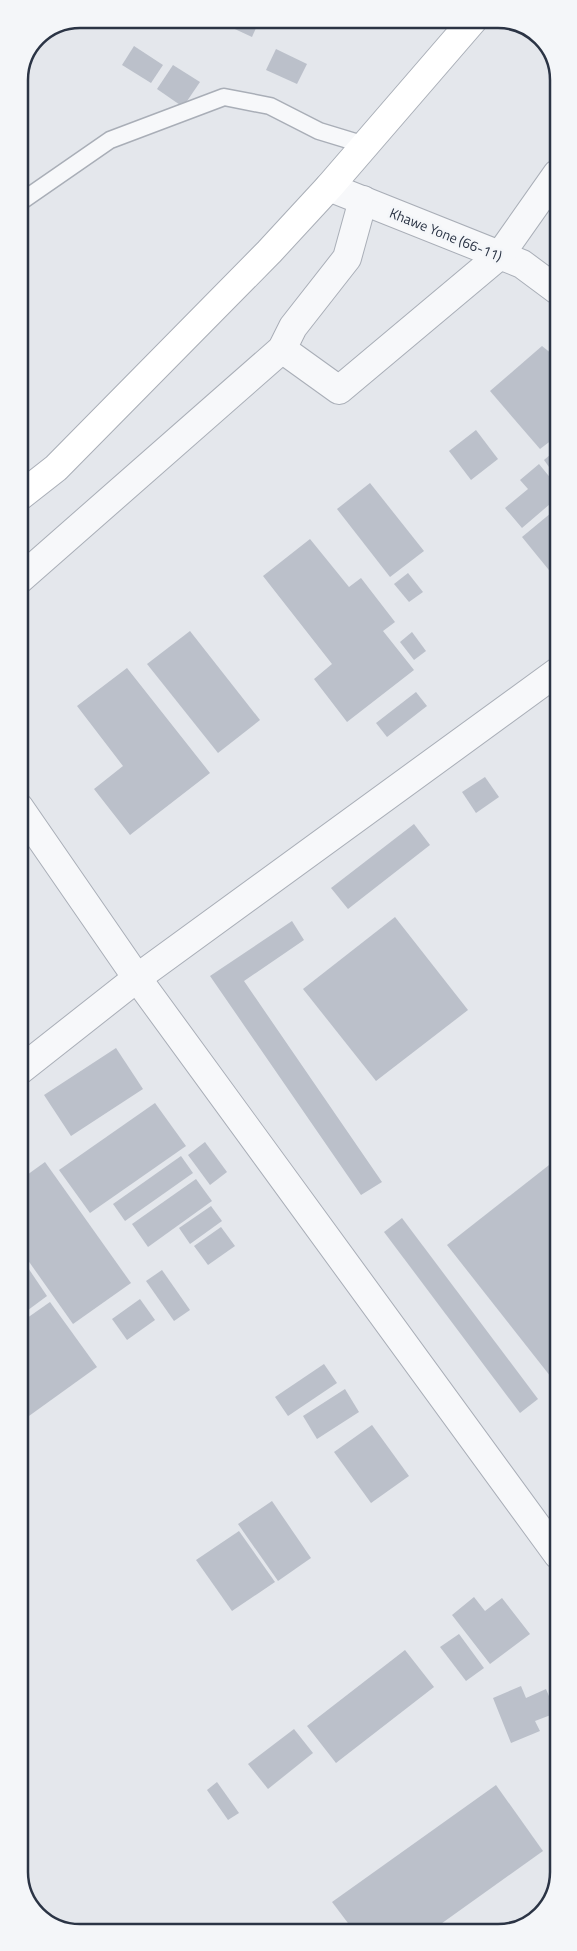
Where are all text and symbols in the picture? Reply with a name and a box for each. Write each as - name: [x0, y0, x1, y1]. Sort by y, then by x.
- street label: Khawe Yone (66-11): [387, 202, 505, 266]

